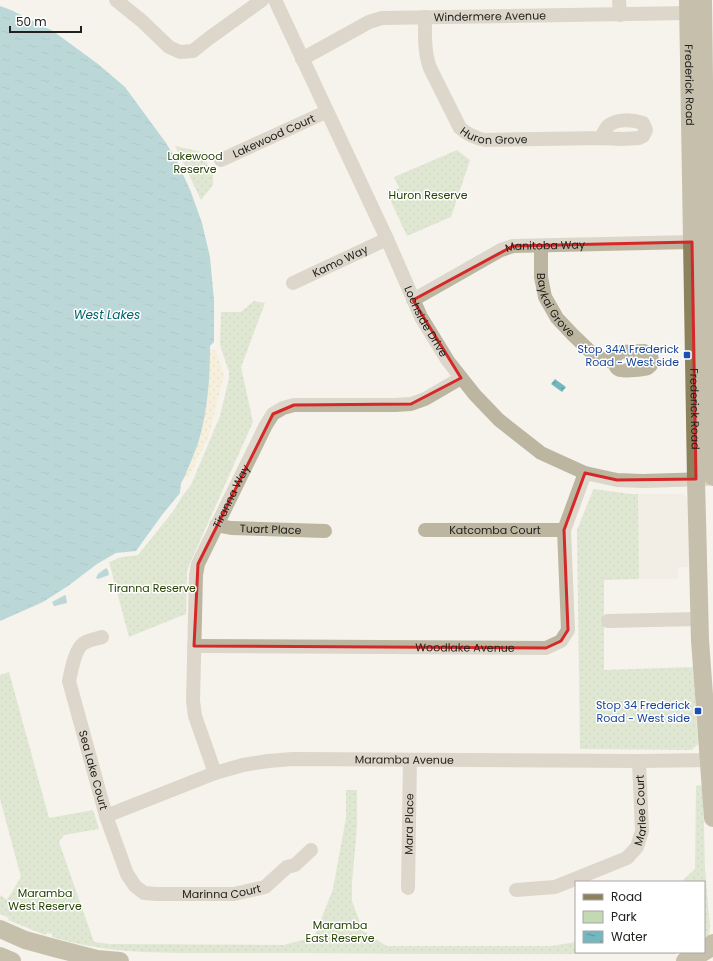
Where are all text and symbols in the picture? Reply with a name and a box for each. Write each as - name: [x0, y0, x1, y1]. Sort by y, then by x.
- street label: Windermere Avenue: [434, 7, 546, 25]
- scale bar: [10, 8, 81, 34]
- text: 50 m: [16, 13, 47, 30]
- street label: Frederick Road: [681, 44, 698, 126]
- street label: Lakewood Court: [230, 110, 318, 162]
- street label: Huron Grove: [457, 123, 528, 148]
- park label: Lakewood Reserve: [167, 148, 223, 177]
- park label: Huron Reserve: [389, 187, 468, 203]
- street label: Manitoba Way: [503, 236, 586, 256]
- street label: Kamo Way: [310, 241, 371, 281]
- street label: Baykai Grove: [533, 273, 579, 341]
- street label: Lochside Drive: [400, 283, 452, 360]
- water label: West Lakes: [74, 306, 140, 323]
- place label: Stop 34A Frederick Road - West side: [578, 341, 679, 370]
- marker: Stop 34A Frederick Road - West side: [682, 350, 692, 360]
- street label: Frederick Road: [686, 368, 704, 450]
- street label: Tiranna Way: [209, 461, 254, 531]
- street label: Tuart Place: [240, 520, 302, 538]
- street label: Katcomba Court: [449, 522, 541, 538]
- park label: Tiranna Reserve: [108, 580, 196, 596]
- street label: Woodlake Avenue: [415, 639, 515, 656]
- place label: Stop 34 Frederick Road - West side: [596, 697, 690, 726]
- marker: Stop 34 Frederick Road - West side: [693, 706, 703, 716]
- street label: Sea Lake Court: [75, 728, 112, 812]
- street label: Maramba Avenue: [355, 751, 454, 768]
- street label: Marlee Court: [630, 775, 650, 848]
- street label: Mara Place: [401, 793, 417, 855]
- street label: Marinna Court: [182, 880, 262, 903]
- legend: [575, 881, 705, 953]
- park label: Maramba West Reserve: [8, 885, 82, 914]
- text: Road: [611, 888, 642, 905]
- text: Park: [611, 908, 638, 925]
- park label: Maramba East Reserve: [306, 917, 375, 946]
- text: Water: [611, 928, 648, 945]

